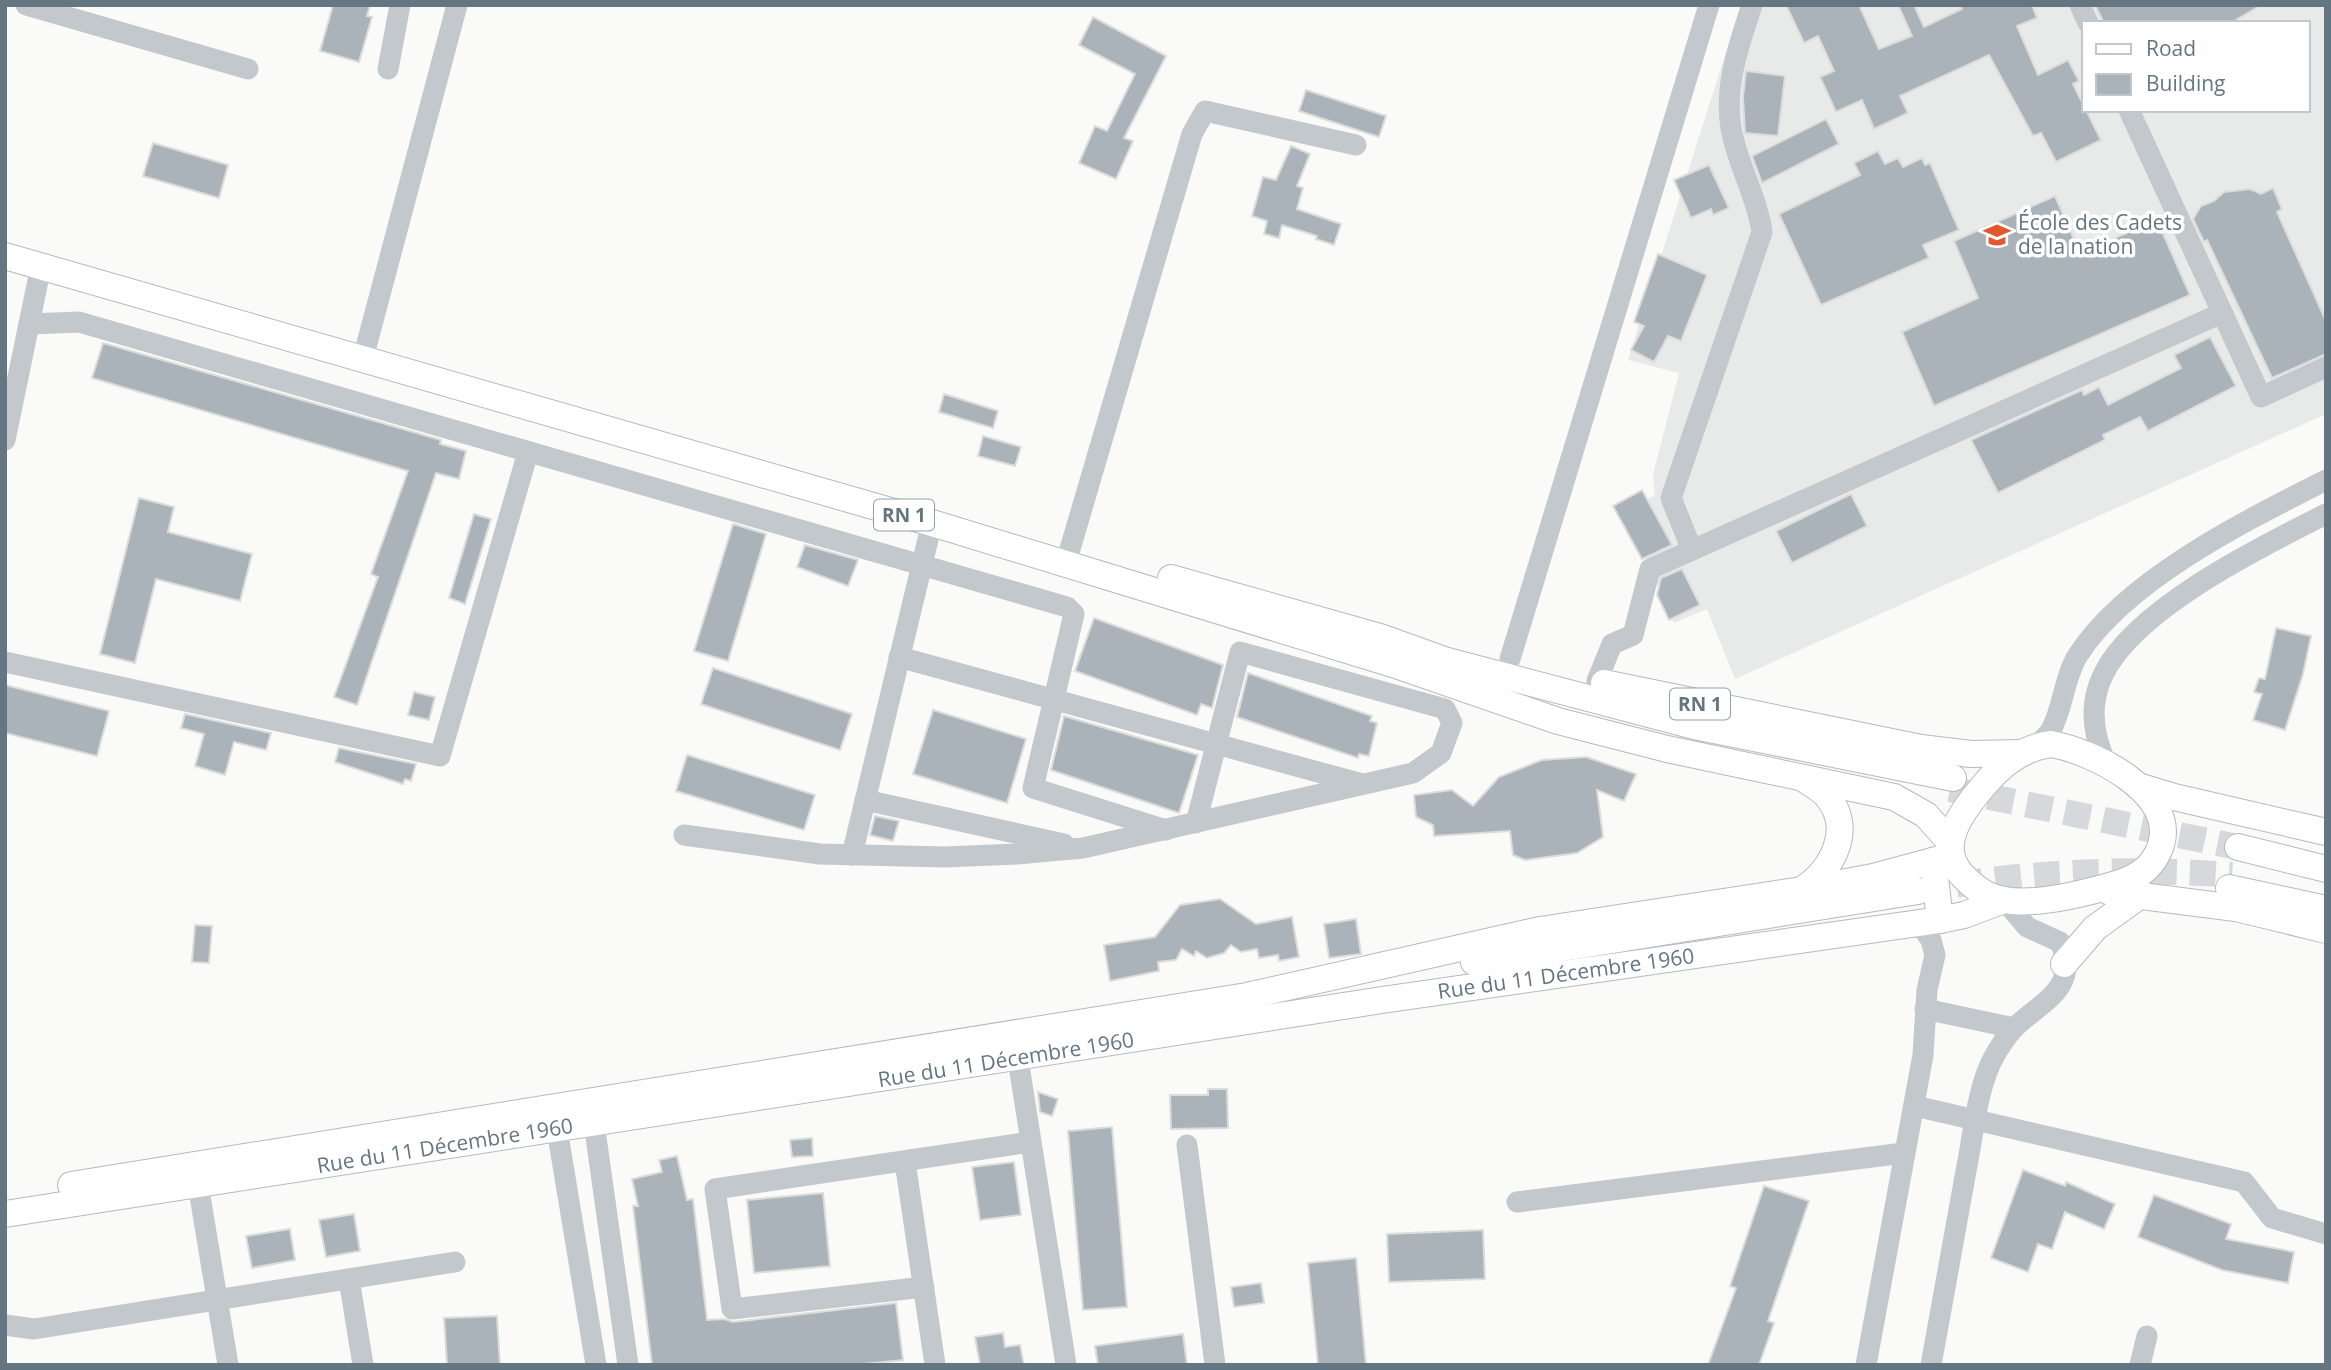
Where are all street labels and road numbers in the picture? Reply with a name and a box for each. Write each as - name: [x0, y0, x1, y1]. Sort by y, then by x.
- road number: RN 1: [874, 500, 934, 530]
- road number: RN 1: [1670, 688, 1730, 720]
- street label: Rue du 11 Décembre 1960: [1436, 941, 1696, 1005]
- street label: Rue du 11 Décembre 1960: [876, 1025, 1136, 1093]
- street label: Rue du 11 Décembre 1960: [315, 1111, 575, 1179]

